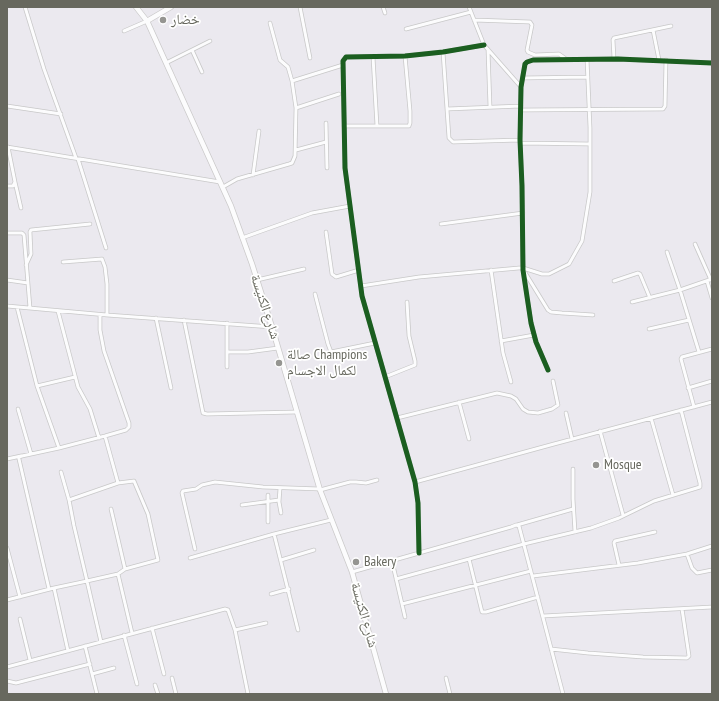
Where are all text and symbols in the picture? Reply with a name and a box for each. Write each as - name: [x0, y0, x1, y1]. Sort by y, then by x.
- place label: خضار: [171, 12, 200, 28]
- marker: خضار: [158, 15, 168, 25]
- street label: شارع الكنيسة: [247, 273, 283, 341]
- place label: صالة Champions لكمال الاجسام: [287, 347, 367, 380]
- marker: صالة Champions لكمال الاجسام: [274, 358, 284, 368]
- place label: Mosque: [604, 457, 642, 473]
- marker: Mosque: [591, 460, 601, 470]
- place label: Bakery: [364, 554, 396, 570]
- marker: Bakery: [351, 557, 361, 567]
- street label: شارع الكنيسة: [347, 580, 381, 650]

